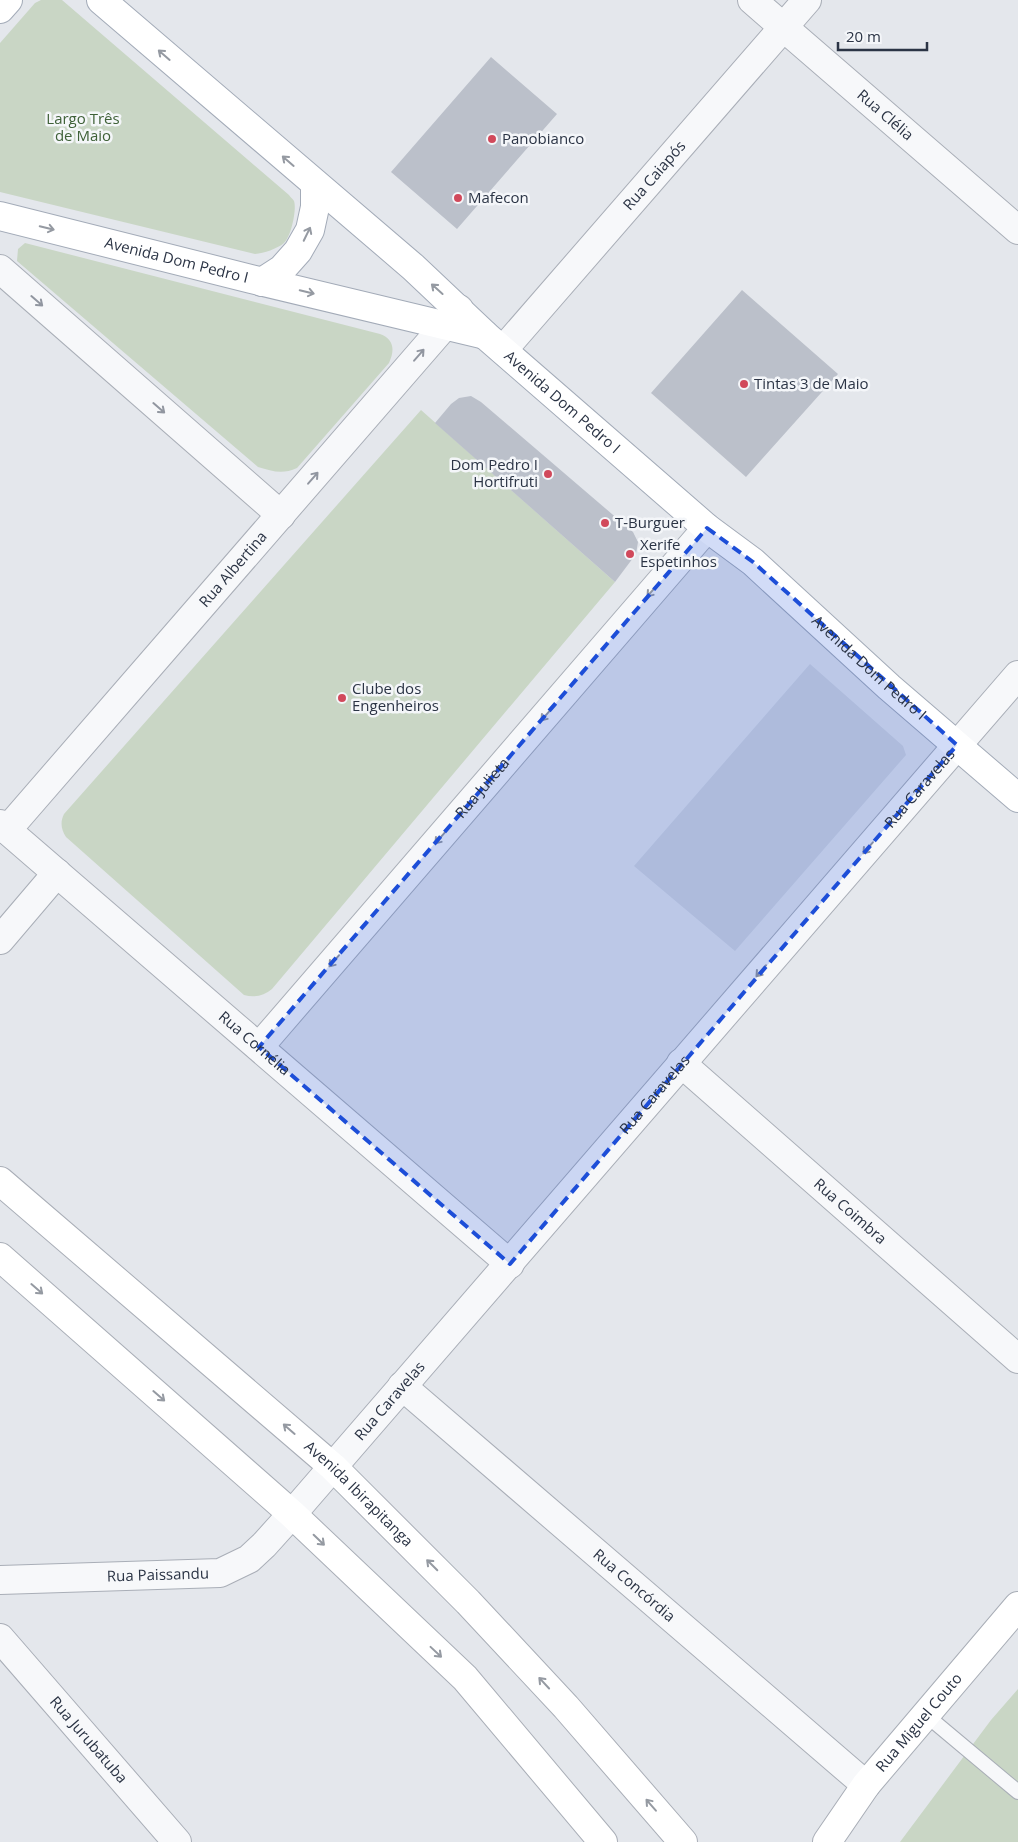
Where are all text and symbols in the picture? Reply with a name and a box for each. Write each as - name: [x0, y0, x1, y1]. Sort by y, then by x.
- scale bar: [838, 20, 927, 52]
- text: 20 m: [846, 26, 881, 46]
- one-way arrow: [158, 49, 171, 60]
- street label: Rua Clélia: [853, 84, 918, 144]
- park label: Largo Três de Maio: [46, 108, 120, 145]
- place label: Panobianco: [502, 128, 584, 148]
- marker: Panobianco: [486, 133, 498, 145]
- street label: Rua Caiapós: [618, 136, 689, 214]
- one-way arrow: [281, 155, 294, 166]
- place label: Mafecon: [468, 187, 529, 207]
- marker: Mafecon: [452, 192, 464, 204]
- one-way arrow: [39, 224, 55, 233]
- one-way arrow: [302, 227, 312, 242]
- street label: Avenida Dom Pedro I: [103, 232, 251, 287]
- one-way arrow: [431, 283, 444, 295]
- one-way arrow: [298, 288, 314, 297]
- one-way arrow: [30, 296, 43, 307]
- street label: Avenida Dom Pedro I: [501, 345, 625, 457]
- one-way arrow: [413, 349, 425, 362]
- place label: Tintas 3 de Maio: [754, 373, 869, 393]
- marker: Tintas 3 de Maio: [738, 378, 750, 390]
- one-way arrow: [153, 403, 166, 414]
- place label: Dom Pedro I Hortifruti: [450, 454, 538, 491]
- marker: Dom Pedro I Hortifruti: [542, 468, 554, 480]
- one-way arrow: [307, 471, 318, 484]
- place label: T-Burguer: [615, 512, 685, 532]
- marker: T-Burguer: [599, 517, 611, 529]
- street label: Rua Albertina: [194, 527, 271, 611]
- place label: Xerife Espetinhos: [640, 534, 717, 571]
- marker: Xerife Espetinhos: [624, 548, 636, 560]
- one-way arrow: [646, 585, 658, 598]
- street label: Avenida Dom Pedro I: [808, 610, 931, 724]
- place label: Clube dos Engenheiros: [352, 678, 439, 715]
- marker: Clube dos Engenheiros: [336, 692, 348, 704]
- one-way arrow: [540, 708, 552, 721]
- street label: Rua Caravelas: [879, 744, 959, 832]
- street label: Rua Julieta: [450, 753, 513, 822]
- one-way arrow: [434, 831, 446, 844]
- one-way arrow: [862, 842, 874, 855]
- one-way arrow: [328, 954, 340, 967]
- one-way arrow: [756, 964, 767, 977]
- street label: Rua Cornélia: [215, 1006, 295, 1079]
- street label: Rua Caravelas: [614, 1050, 694, 1138]
- street label: Rua Coimbra: [810, 1173, 891, 1248]
- one-way arrow: [30, 1283, 43, 1295]
- street label: Rua Caravelas: [349, 1357, 429, 1444]
- one-way arrow: [152, 1391, 165, 1402]
- one-way arrow: [283, 1424, 296, 1435]
- street label: Avenida Ibirapitanga: [301, 1436, 418, 1550]
- one-way arrow: [312, 1534, 325, 1546]
- street label: Rua Concórdia: [589, 1544, 680, 1626]
- one-way arrow: [426, 1560, 438, 1572]
- street label: Rua Paissandu: [107, 1562, 209, 1586]
- one-way arrow: [430, 1646, 443, 1658]
- street label: Rua Miguel Couto: [871, 1668, 966, 1775]
- one-way arrow: [538, 1677, 550, 1689]
- street label: Rua Jurubatuba: [46, 1692, 132, 1787]
- one-way arrow: [646, 1799, 657, 1812]

